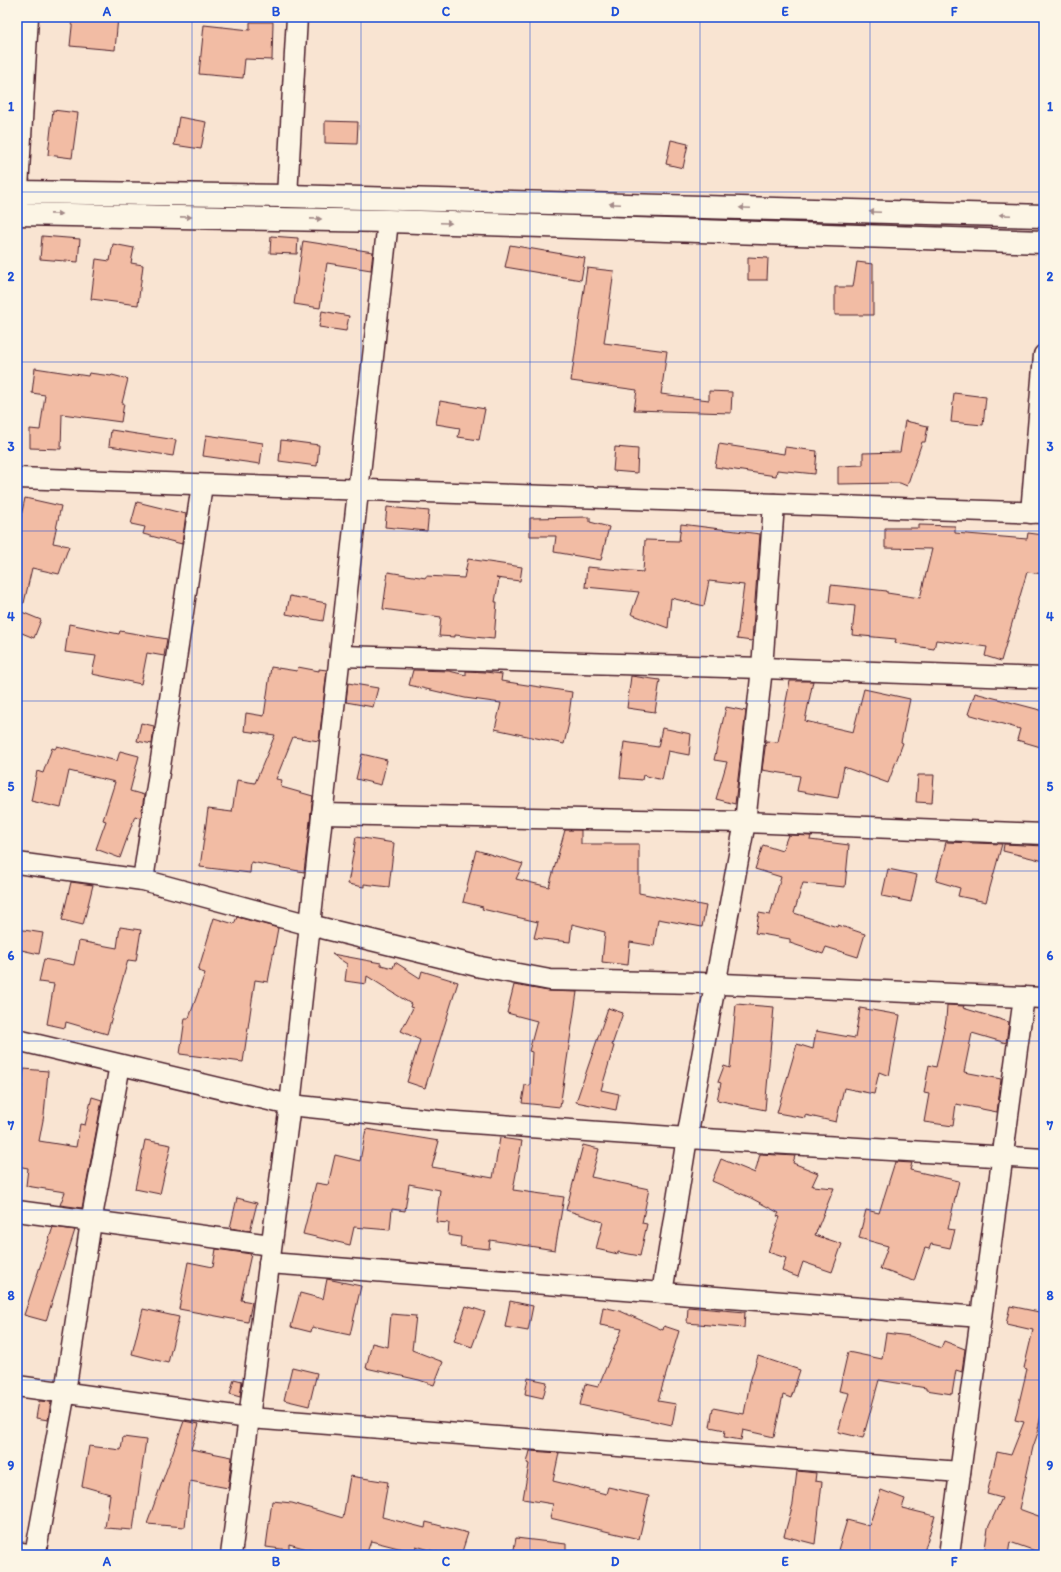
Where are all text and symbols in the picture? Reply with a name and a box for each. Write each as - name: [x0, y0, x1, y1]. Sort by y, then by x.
- text: A: [102, 4, 112, 19]
- text: B: [272, 4, 281, 19]
- text: C: [442, 4, 451, 19]
- text: D: [611, 4, 620, 19]
- text: E: [781, 4, 789, 19]
- text: F: [951, 4, 958, 19]
- text: 1: [8, 99, 14, 114]
- text: 1: [1047, 99, 1053, 114]
- one-way arrow: [609, 201, 621, 208]
- one-way arrow: [738, 205, 751, 211]
- one-way arrow: [869, 208, 881, 215]
- one-way arrow: [50, 211, 62, 218]
- one-way arrow: [998, 212, 1011, 218]
- one-way arrow: [180, 214, 193, 220]
- one-way arrow: [310, 216, 322, 223]
- one-way arrow: [440, 219, 452, 226]
- text: 2: [8, 269, 15, 284]
- text: 2: [1047, 269, 1054, 284]
- text: 3: [7, 439, 15, 454]
- text: 3: [1046, 439, 1054, 454]
- text: 4: [7, 609, 15, 624]
- text: 4: [1046, 609, 1054, 624]
- text: 5: [8, 779, 15, 794]
- text: 5: [1047, 779, 1054, 794]
- text: 6: [8, 948, 15, 963]
- text: 6: [1047, 948, 1054, 963]
- text: 7: [7, 1118, 15, 1133]
- text: 7: [1046, 1118, 1054, 1133]
- text: 8: [7, 1288, 15, 1303]
- text: 8: [1046, 1288, 1054, 1303]
- text: 9: [8, 1458, 15, 1473]
- text: 9: [1047, 1458, 1054, 1473]
- text: A: [102, 1554, 112, 1569]
- text: B: [272, 1554, 281, 1569]
- text: C: [442, 1554, 451, 1569]
- text: D: [611, 1554, 620, 1569]
- text: E: [781, 1554, 789, 1569]
- text: F: [951, 1554, 958, 1569]

